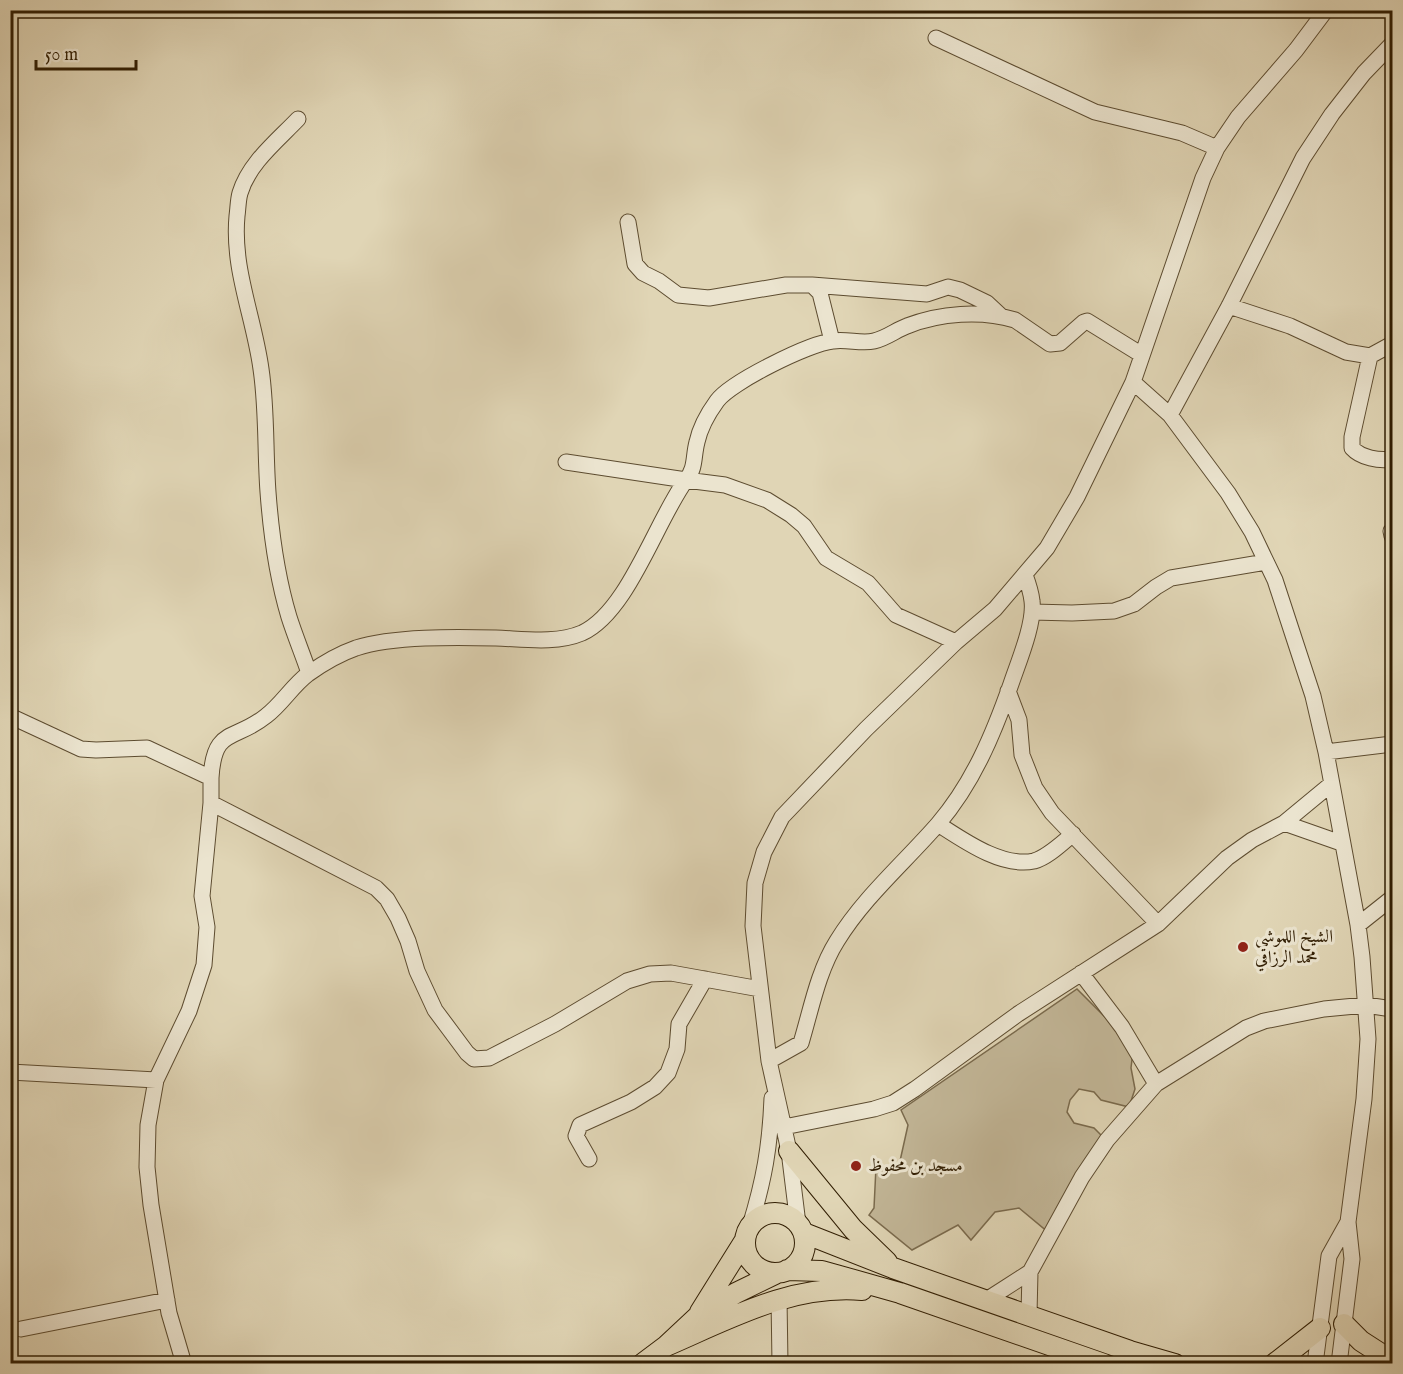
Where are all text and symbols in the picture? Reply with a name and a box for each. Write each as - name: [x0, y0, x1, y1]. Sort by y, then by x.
- scale bar: [36, 33, 136, 71]
- text: 50 m: [45, 44, 78, 67]
- place label: الشيخ اللموشي محمد الرزاقي: [1255, 926, 1333, 972]
- marker: الشيخ اللموشي محمد الرزاقي: [1236, 940, 1250, 954]
- place label: مسجد بن محفوظ: [868, 1155, 963, 1178]
- marker: مسجد بن محفوظ: [849, 1159, 863, 1173]

